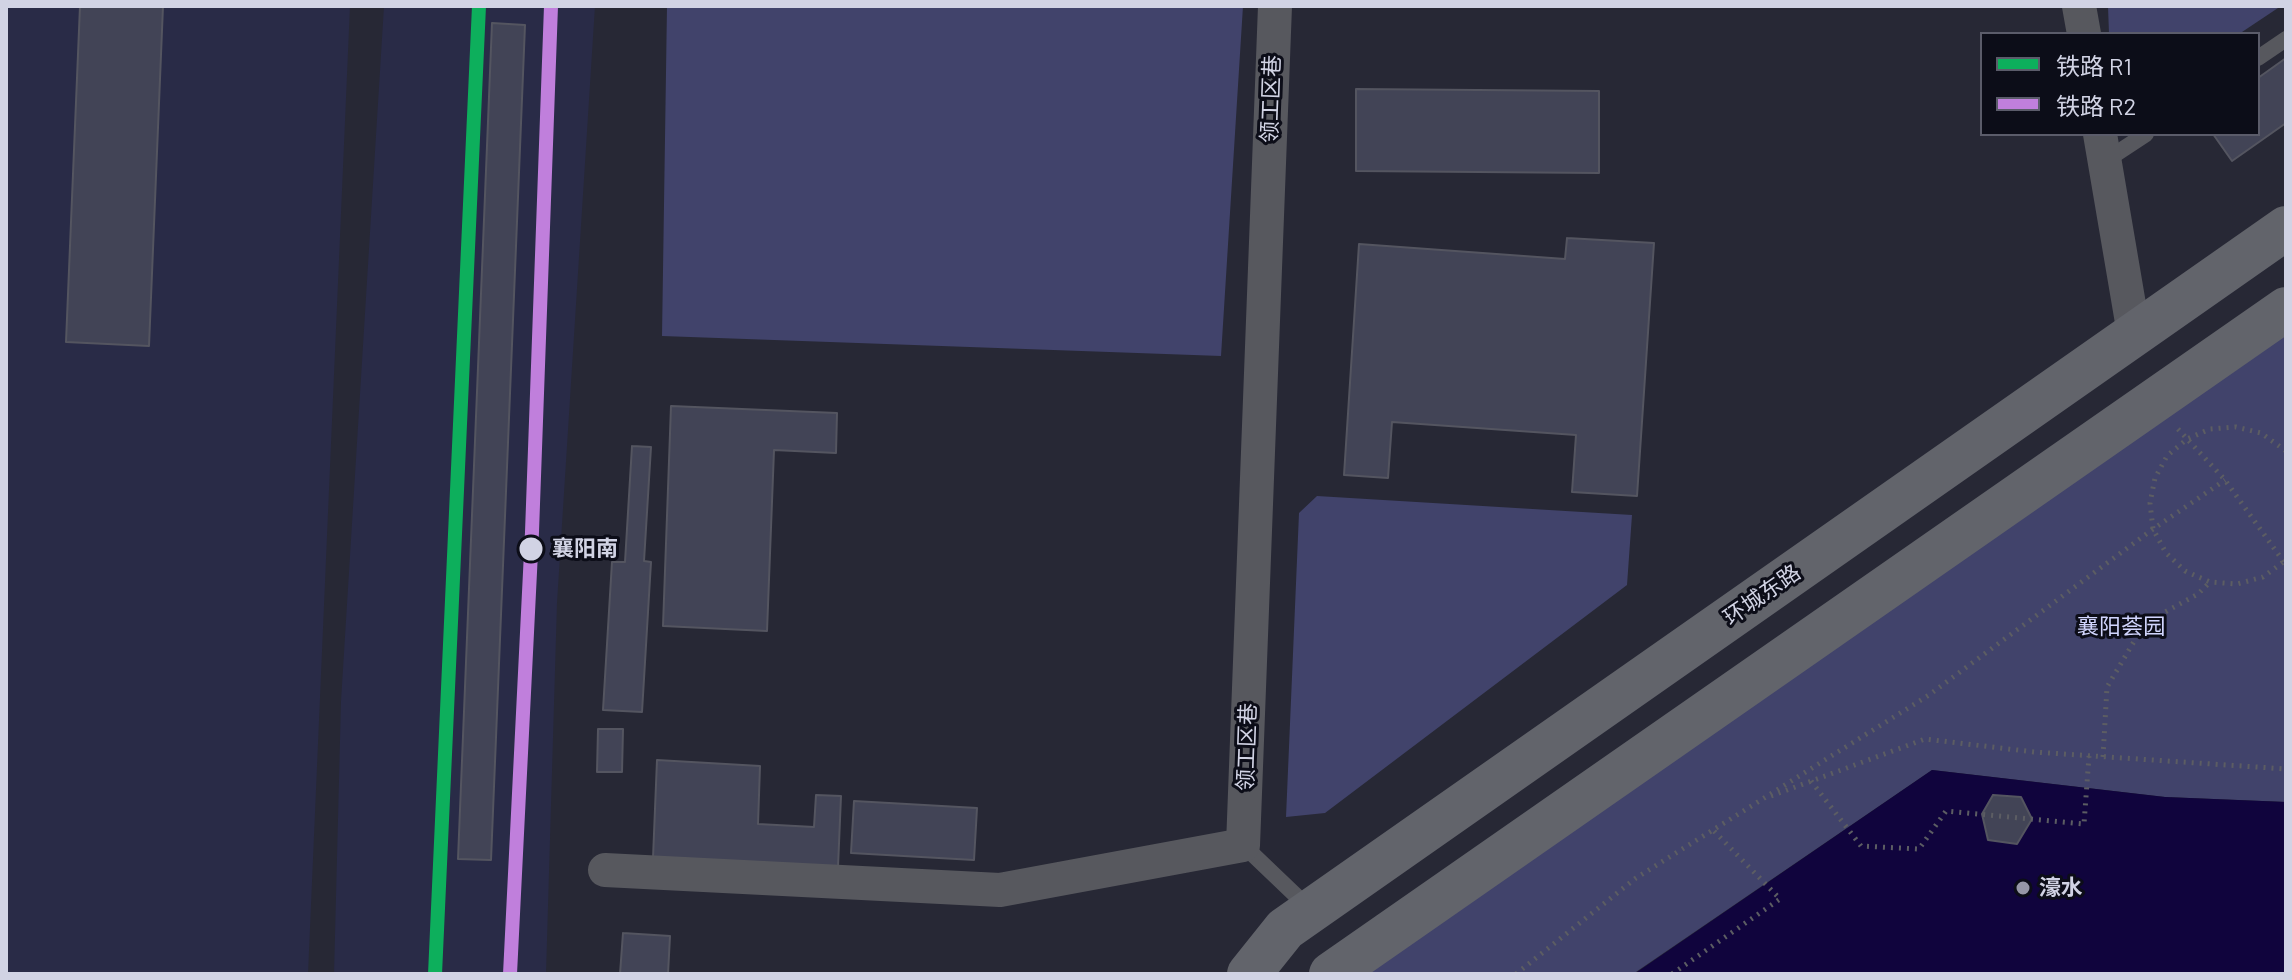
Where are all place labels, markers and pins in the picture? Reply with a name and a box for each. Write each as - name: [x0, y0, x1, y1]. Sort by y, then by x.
- marker: 襄阳南: [517, 535, 545, 563]
- place label: 襄阳南: [552, 536, 618, 562]
- place label: 濠水: [2039, 875, 2083, 901]
- marker: 濠水: [2014, 879, 2032, 897]

